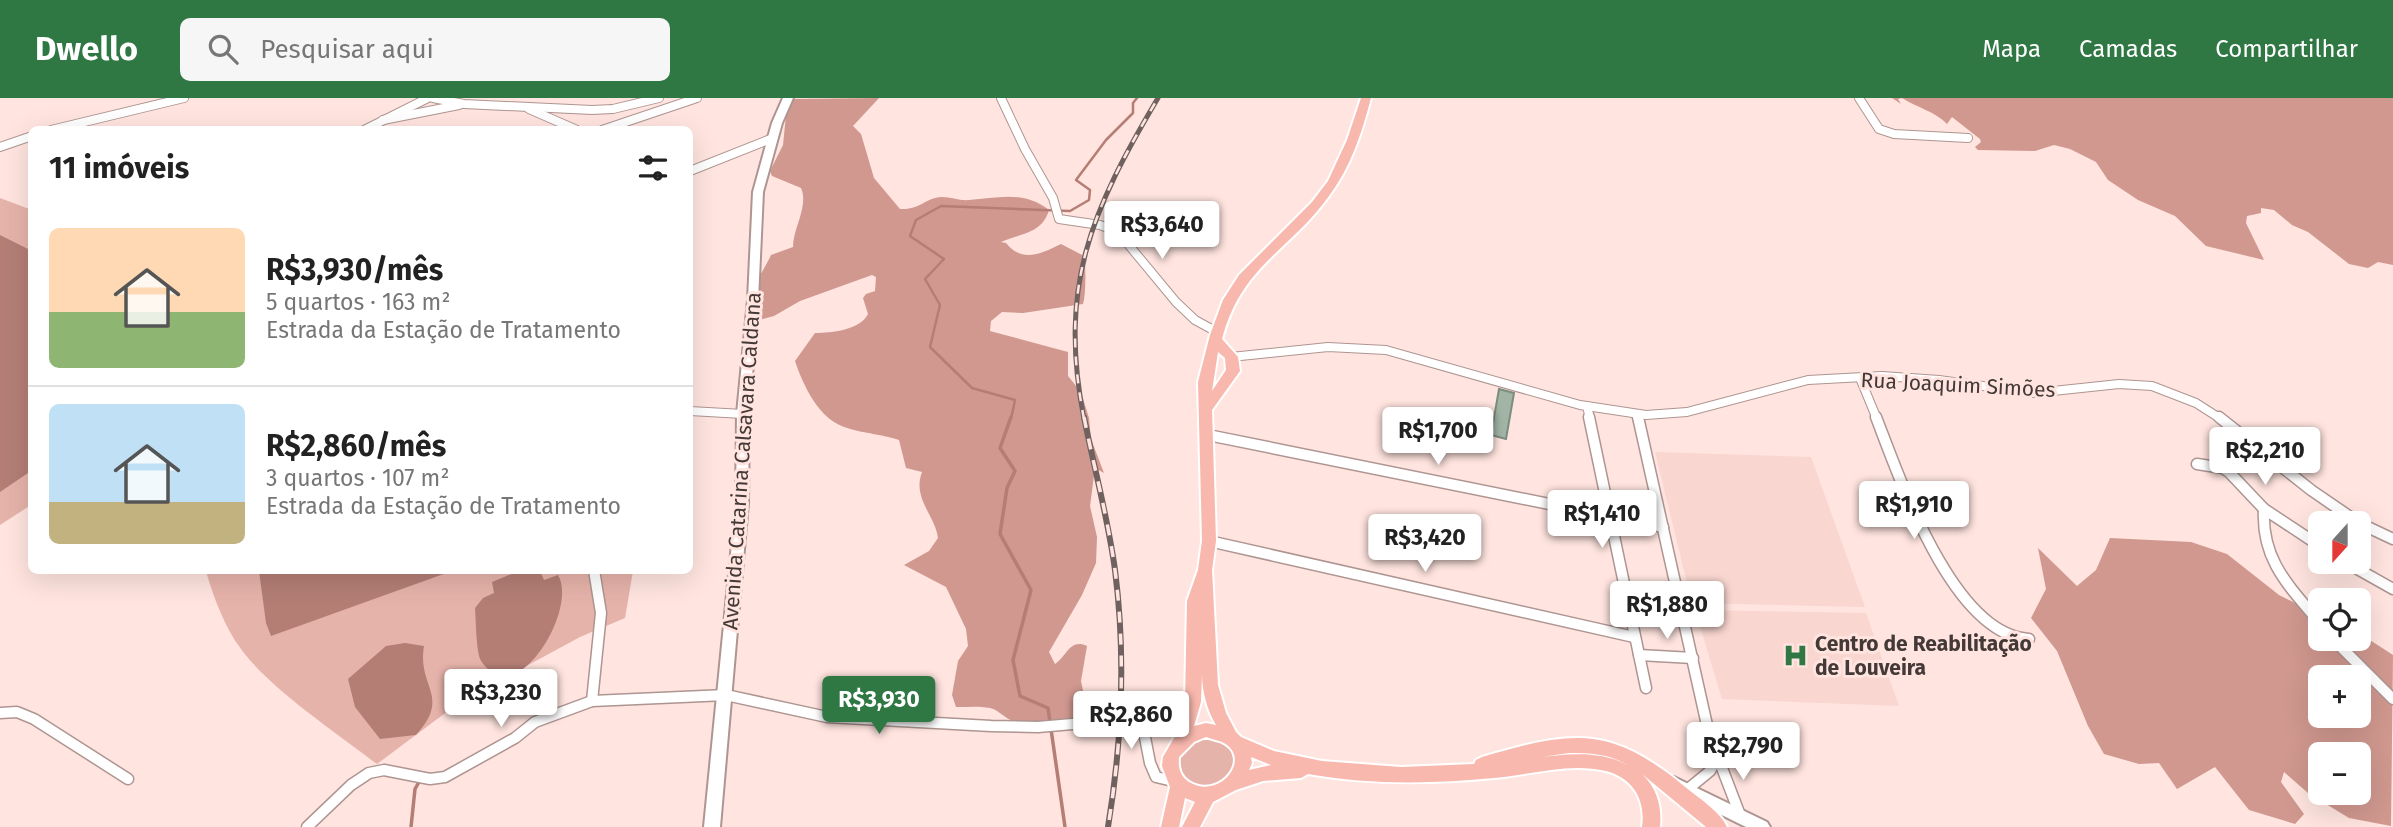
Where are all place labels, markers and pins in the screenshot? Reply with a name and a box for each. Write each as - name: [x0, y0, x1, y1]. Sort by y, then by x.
- pin: R$3,640: [1097, 202, 1227, 261]
- pin: R$1,700: [1373, 408, 1503, 467]
- pin: R$2,210: [2200, 428, 2330, 487]
- pin: R$1,910: [1849, 482, 1979, 541]
- pin: R$1,410: [1537, 490, 1667, 550]
- pin: R$3,420: [1360, 514, 1490, 574]
- pin: R$1,880: [1602, 582, 1732, 641]
- place label: Centro de Reabilitação de Louveira: [1815, 631, 2032, 681]
- hospital icon: Centro de Reabilitação de Louveira: [1781, 642, 1809, 670]
- pin: R$3,230: [436, 670, 566, 729]
- pin: R$3,930: [814, 676, 944, 736]
- pin: R$2,860: [1066, 692, 1196, 751]
- pin: R$2,790: [1678, 722, 1808, 782]

